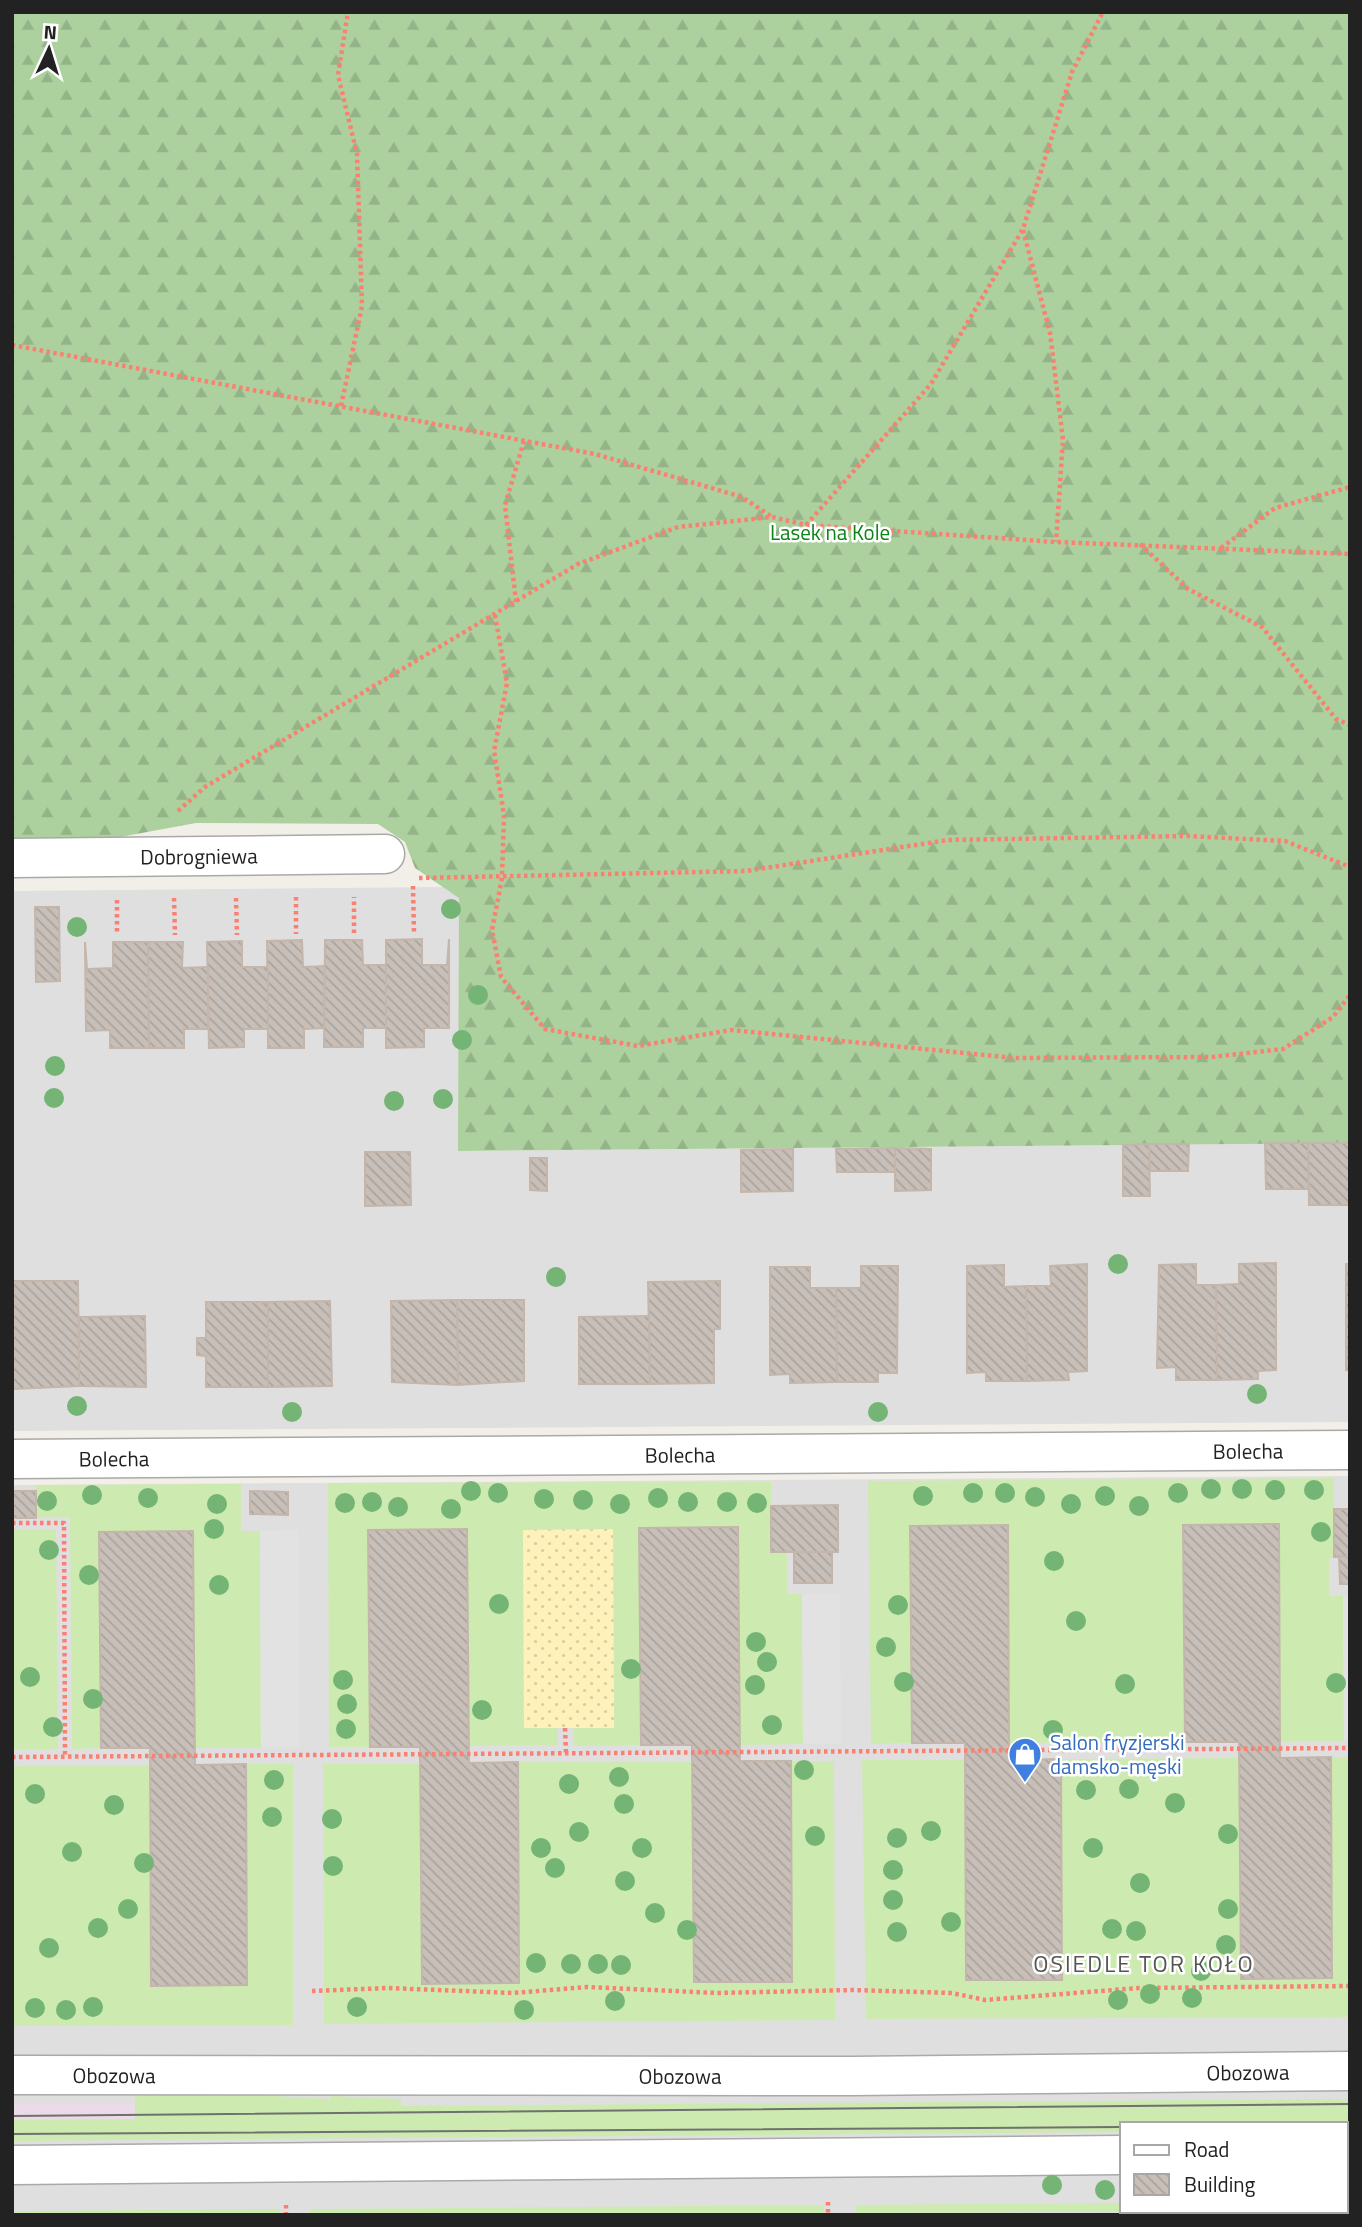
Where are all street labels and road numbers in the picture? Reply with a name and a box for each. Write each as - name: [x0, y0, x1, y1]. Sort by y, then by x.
- street label: Dobrogniewa: [140, 839, 258, 873]
- street label: Bolecha: [1213, 1434, 1284, 1467]
- street label: Bolecha: [645, 1438, 716, 1471]
- street label: Bolecha: [79, 1442, 150, 1475]
- street label: Obozowa: [1206, 2056, 1290, 2088]
- street label: Obozowa: [73, 2059, 156, 2091]
- street label: Obozowa: [639, 2060, 722, 2092]

